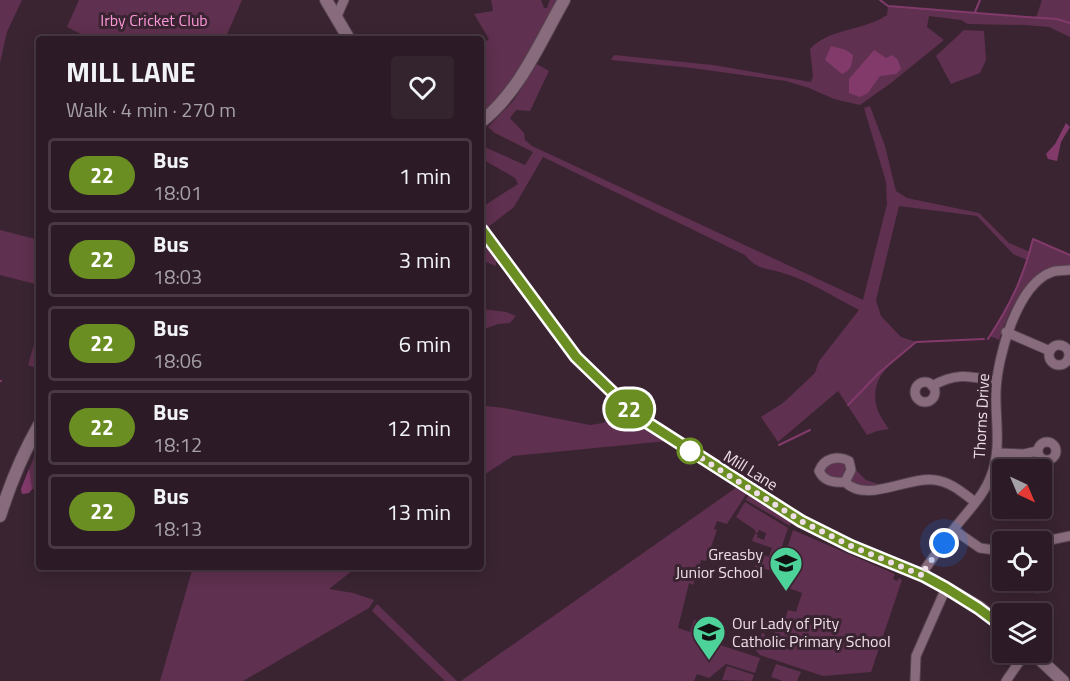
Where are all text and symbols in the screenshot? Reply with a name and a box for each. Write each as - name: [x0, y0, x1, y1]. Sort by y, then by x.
- park label: Irby Cricket Club: [100, 8, 208, 32]
- text: MILL LANE: [66, 50, 196, 93]
- button: heart: [391, 56, 454, 119]
- text: Walk · 4 min · 270 m: [66, 94, 236, 125]
- text: Bus: [153, 143, 189, 177]
- text: 22: [90, 159, 114, 191]
- text: 1 min: [399, 159, 451, 193]
- text: 18:01: [153, 177, 202, 208]
- text: Bus: [153, 227, 189, 261]
- text: 22: [90, 243, 114, 275]
- text: 3 min: [399, 243, 451, 277]
- text: 18:03: [153, 261, 202, 292]
- text: Bus: [153, 311, 189, 345]
- text: 22: [90, 327, 114, 359]
- text: 6 min: [399, 327, 451, 361]
- text: 18:06: [153, 345, 202, 376]
- street label: Thorns Drive: [967, 373, 995, 459]
- line badge: 22: [602, 390, 656, 428]
- text: 22: [617, 393, 641, 425]
- text: Bus: [153, 395, 189, 429]
- text: 22: [90, 411, 114, 443]
- text: 12 min: [386, 411, 451, 445]
- text: 18:12: [153, 429, 202, 460]
- unlabelled marker: [677, 438, 703, 464]
- street label: Mill Lane: [719, 444, 783, 496]
- north arrow: [992, 459, 1052, 519]
- map controls: [992, 459, 1052, 663]
- text: Bus: [153, 479, 189, 513]
- text: 22: [90, 495, 114, 527]
- text: 13 min: [386, 495, 451, 529]
- text: 18:13: [153, 513, 202, 544]
- your location: [929, 528, 959, 558]
- button: locate: [992, 531, 1052, 591]
- place label: Greasby Junior School: [675, 542, 763, 584]
- school or university icon: Greasby Junior School: [768, 545, 804, 592]
- button: layers: [992, 603, 1052, 663]
- place label: Our Lady of Pity Catholic Primary School: [732, 611, 891, 653]
- school or university icon: Our Lady of Pity Catholic Primary School: [691, 614, 727, 661]

